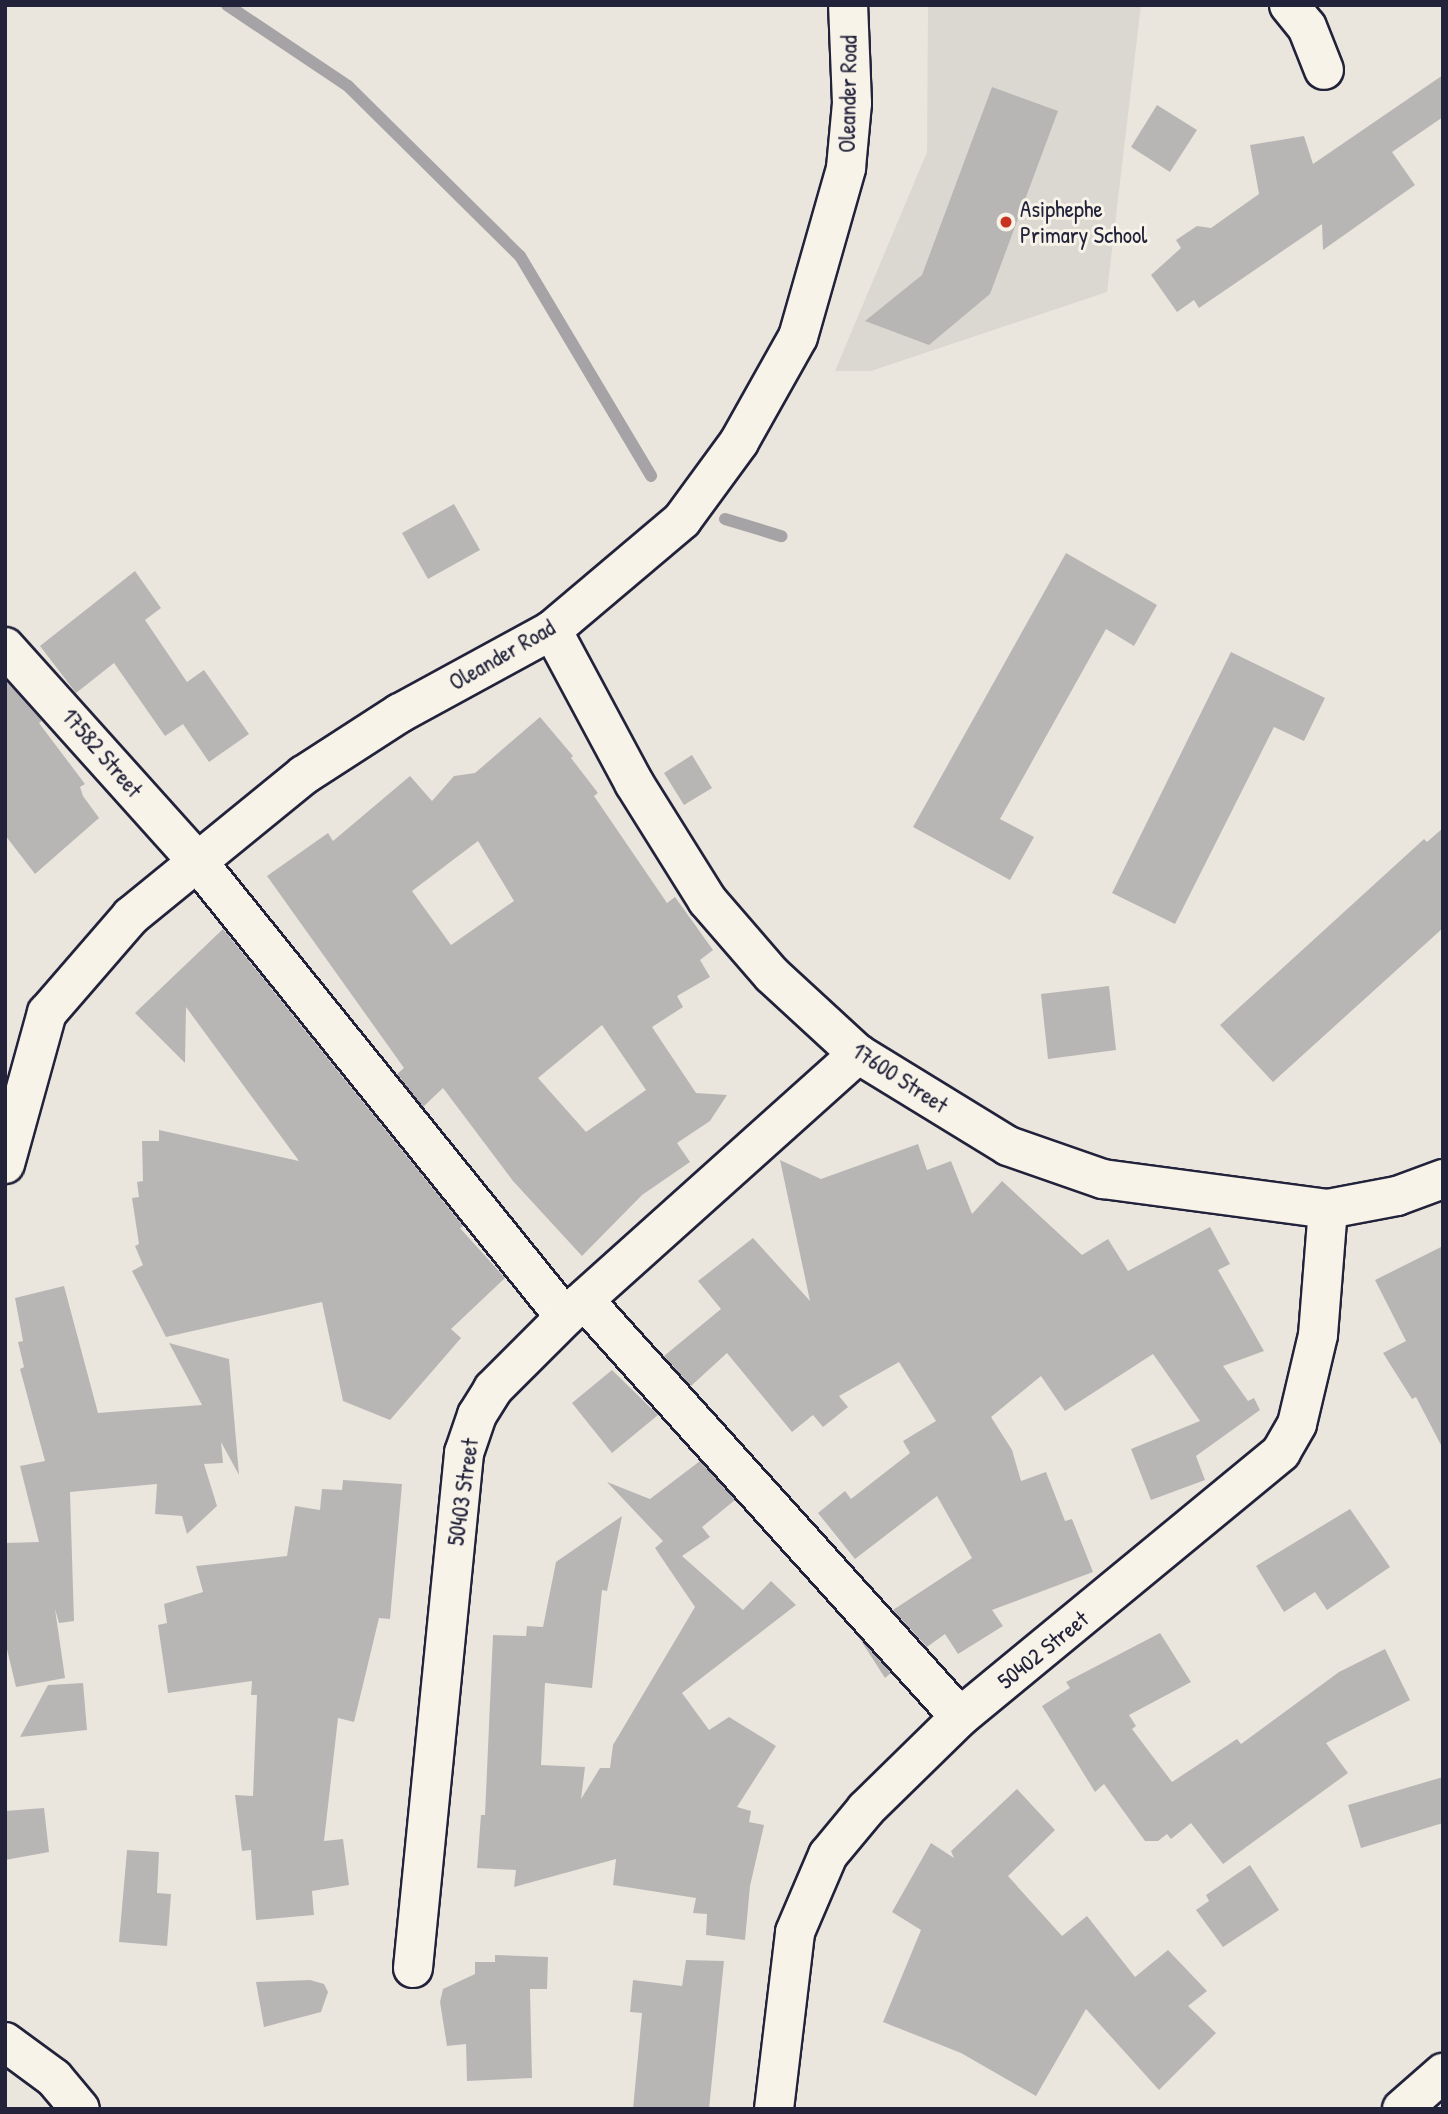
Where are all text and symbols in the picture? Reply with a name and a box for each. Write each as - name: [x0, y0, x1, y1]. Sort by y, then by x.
- street label: Oleander Road: [833, 35, 863, 153]
- place label: Asiphephe Primary School: [1020, 195, 1147, 249]
- marker: Asiphephe Primary School: [998, 214, 1014, 230]
- street label: Oleander Road: [444, 614, 560, 696]
- street label: 17582 Street: [56, 703, 148, 803]
- street label: 17600 Street: [847, 1037, 953, 1119]
- street label: 50403 Street: [442, 1437, 484, 1547]
- street label: 50402 Street: [992, 1605, 1094, 1695]

